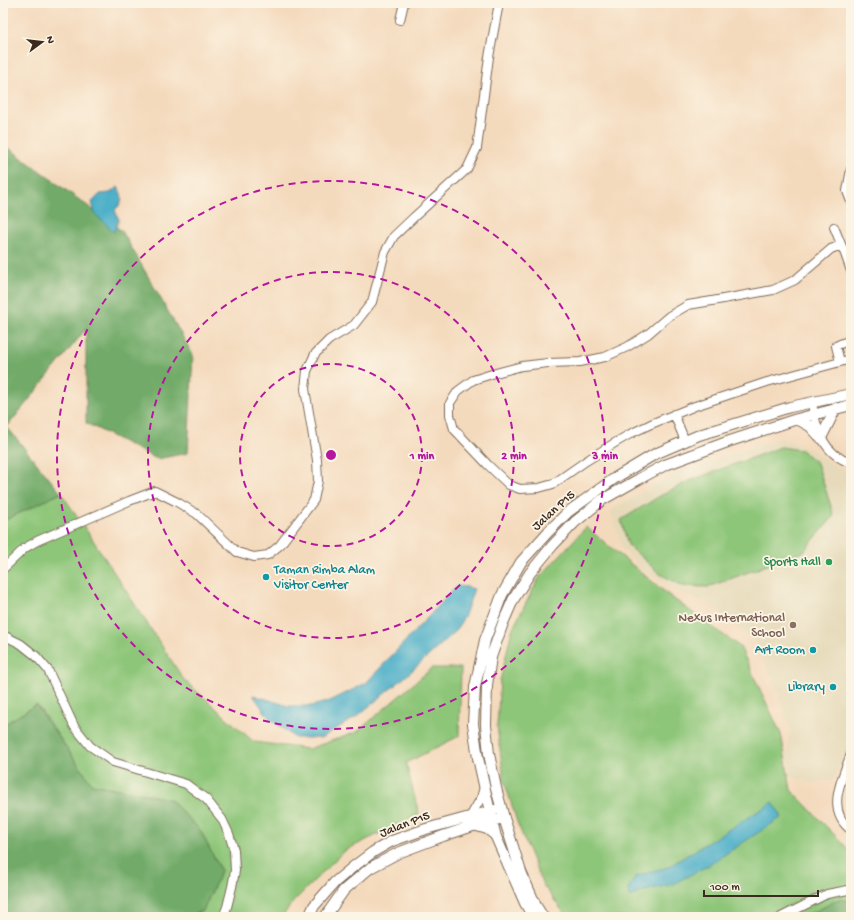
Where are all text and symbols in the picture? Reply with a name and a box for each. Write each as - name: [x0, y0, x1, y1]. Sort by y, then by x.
- north arrow: [22, 22, 62, 62]
- text: N: [43, 35, 56, 45]
- centre of rings: [324, 448, 338, 462]
- text: 1 min: [409, 450, 435, 464]
- text: 2 min: [501, 450, 527, 464]
- text: 3 min: [591, 450, 618, 464]
- street label: Jalan P15: [529, 488, 579, 534]
- place label: Sports Hall: [764, 555, 821, 570]
- marker: Sports Hall: [824, 557, 834, 567]
- place label: Taman Rimba Alam Visitor Center: [273, 563, 375, 593]
- marker: Taman Rimba Alam Visitor Center: [261, 572, 271, 582]
- place label: Nexus International School: [679, 611, 785, 641]
- marker: Nexus International School: [788, 620, 798, 630]
- place label: Art Room: [755, 643, 805, 658]
- marker: Art Room: [808, 645, 818, 655]
- place label: Library: [788, 680, 826, 695]
- marker: Library: [828, 682, 838, 692]
- street label: Jalan P15: [378, 808, 432, 841]
- scale bar: [704, 872, 818, 898]
- text: 100 m: [709, 881, 740, 895]

